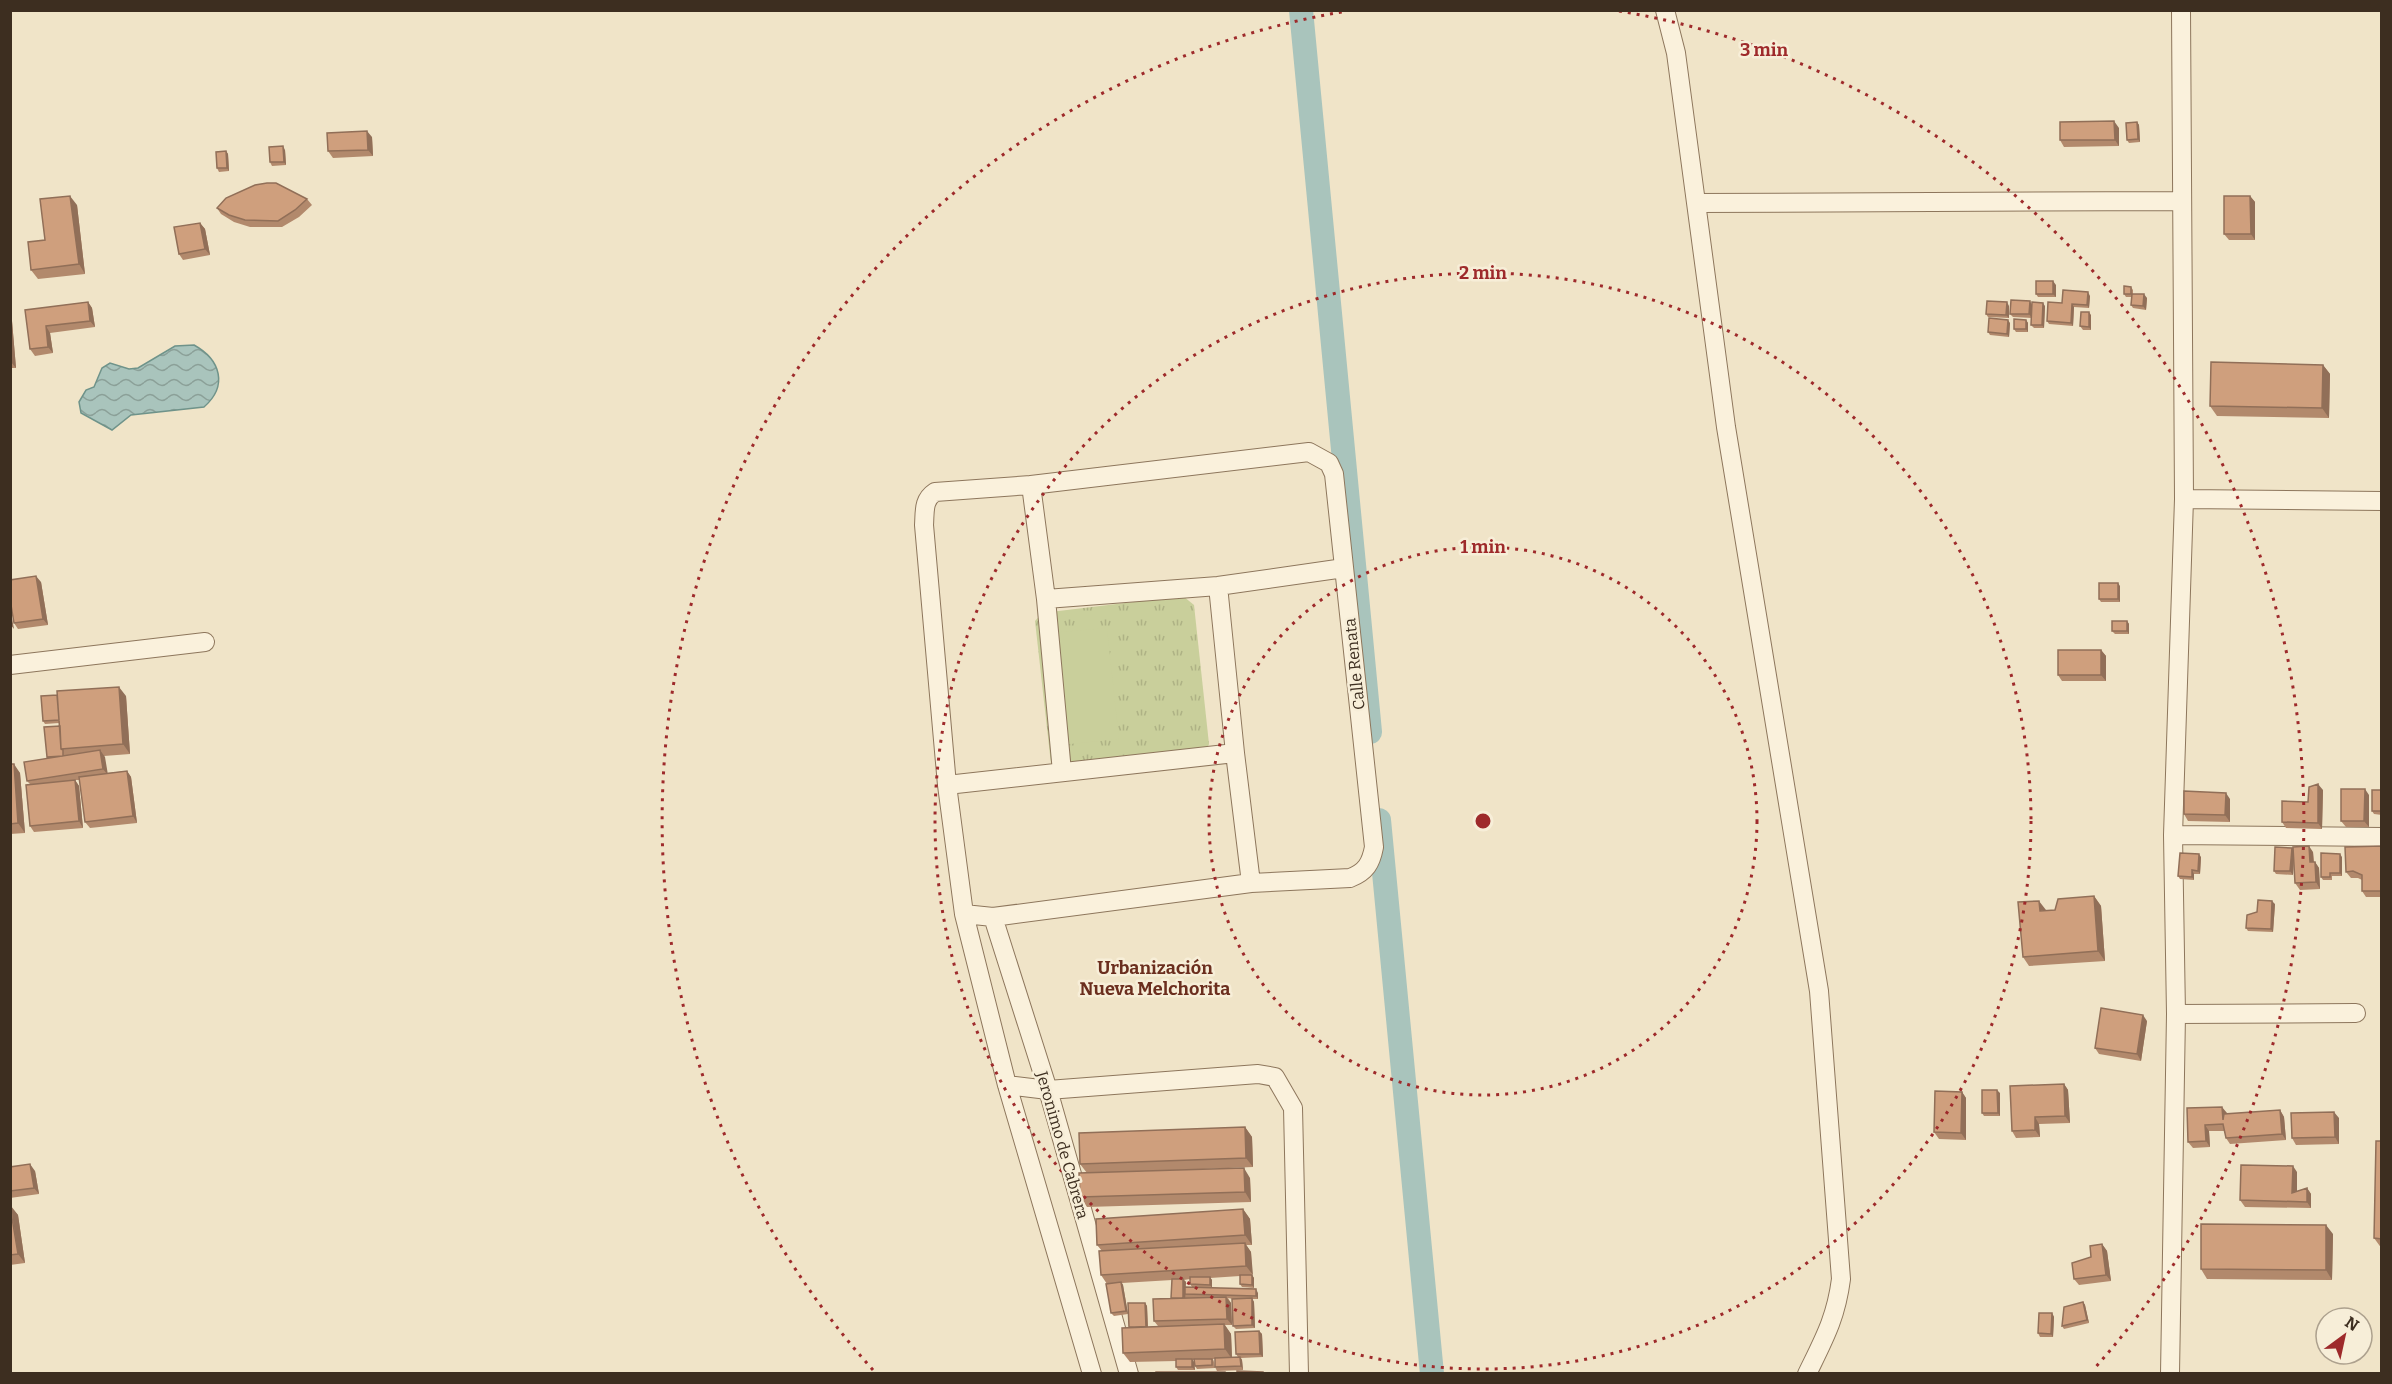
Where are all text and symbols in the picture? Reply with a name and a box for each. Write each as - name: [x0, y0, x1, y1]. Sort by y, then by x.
- text: 3 min: [1740, 39, 1788, 61]
- text: 2 min: [1459, 262, 1507, 284]
- text: 1 min: [1460, 536, 1506, 558]
- street label: Calle Renata: [1340, 617, 1369, 711]
- centre of rings: [1473, 811, 1493, 831]
- district label: Urbanización Nueva Melchorita: [1080, 957, 1230, 1000]
- street label: Jeronimo de Cabrera: [1032, 1068, 1093, 1221]
- north arrow: [2314, 1306, 2374, 1366]
- text: N: [2342, 1313, 2362, 1335]

